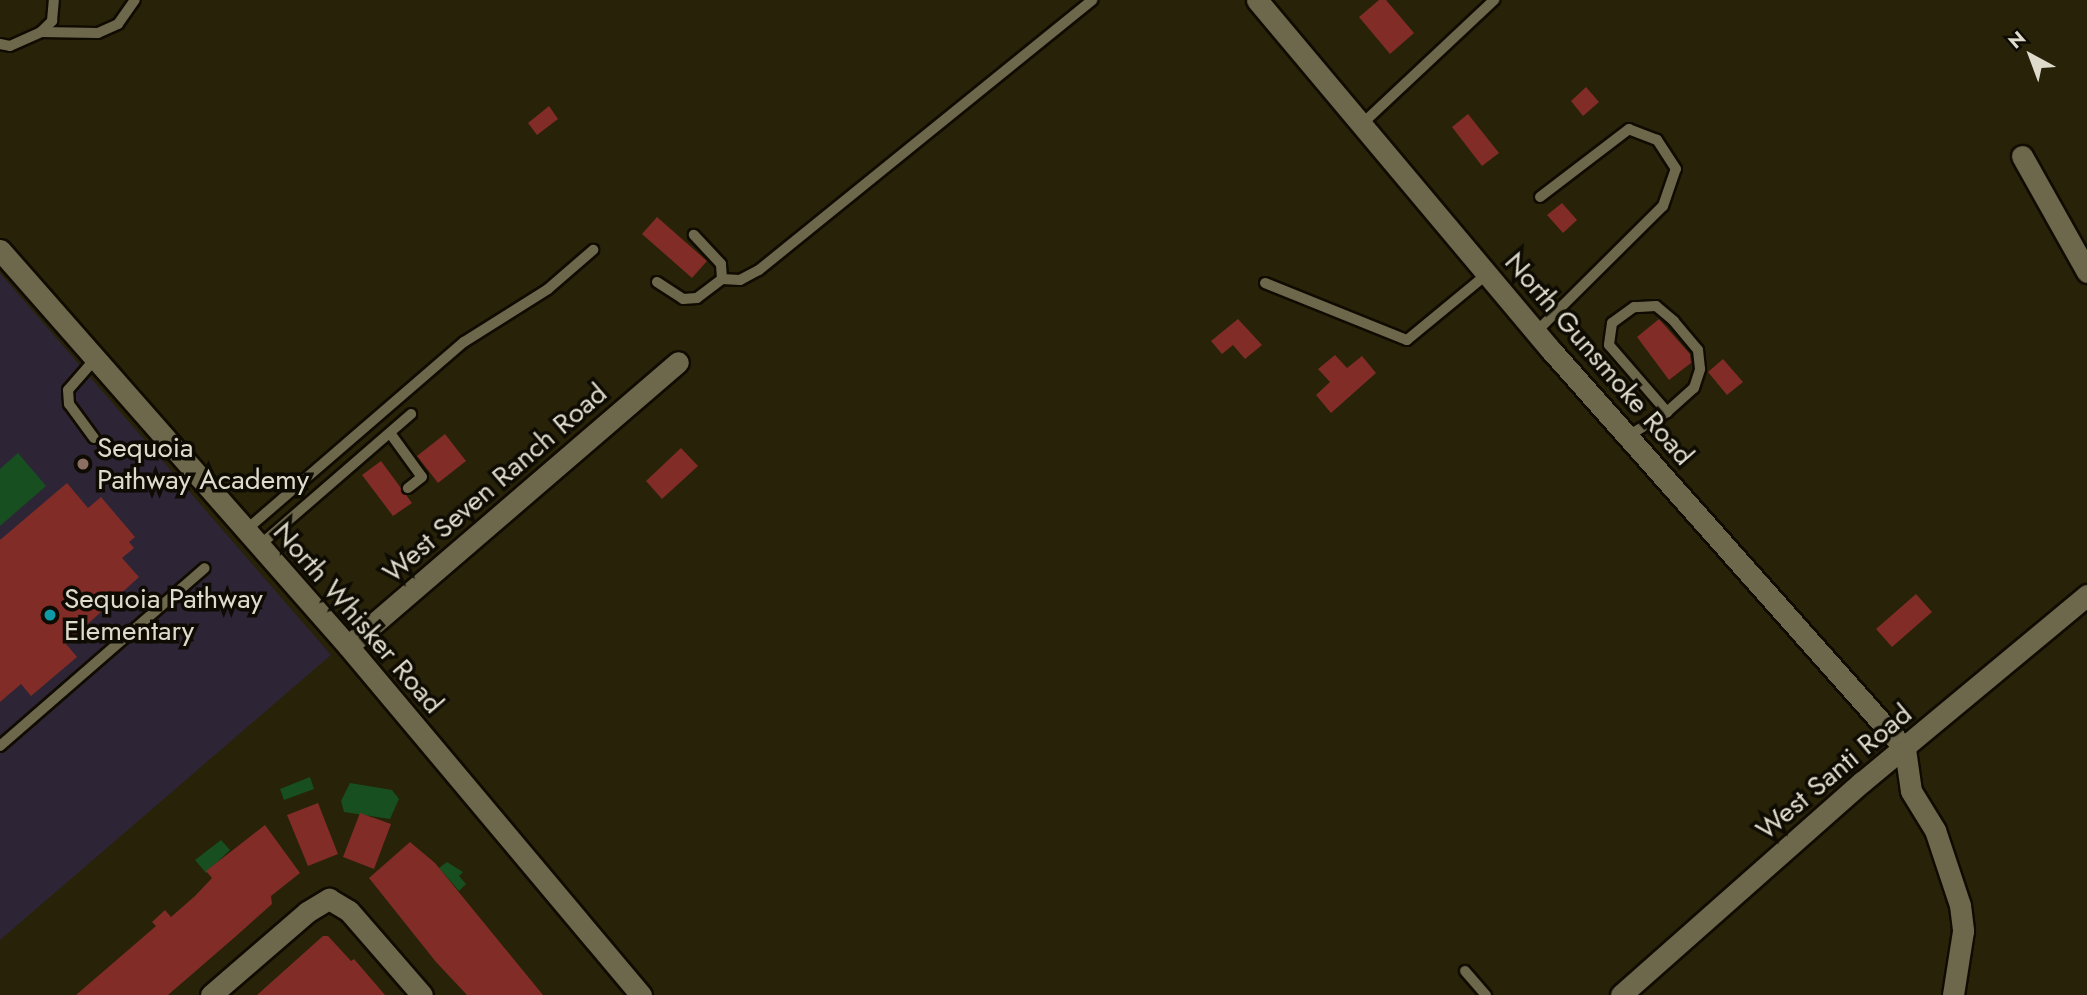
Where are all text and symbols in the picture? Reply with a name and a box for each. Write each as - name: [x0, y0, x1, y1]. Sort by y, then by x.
- north arrow: [1996, 21, 2066, 91]
- text: N: [2002, 25, 2031, 55]
- street label: North Gunsmoke Road: [1497, 246, 1701, 472]
- street label: West Seven Ranch Road: [376, 377, 614, 589]
- place label: Sequoia Pathway Academy: [97, 431, 309, 497]
- marker: Sequoia Pathway Academy: [75, 456, 91, 472]
- street label: North Whisker Road: [266, 516, 450, 720]
- place label: Sequoia Pathway Elementary: [64, 582, 263, 648]
- marker: Sequoia Pathway Elementary: [42, 607, 58, 623]
- street label: West Santi Road: [1749, 697, 1919, 847]

